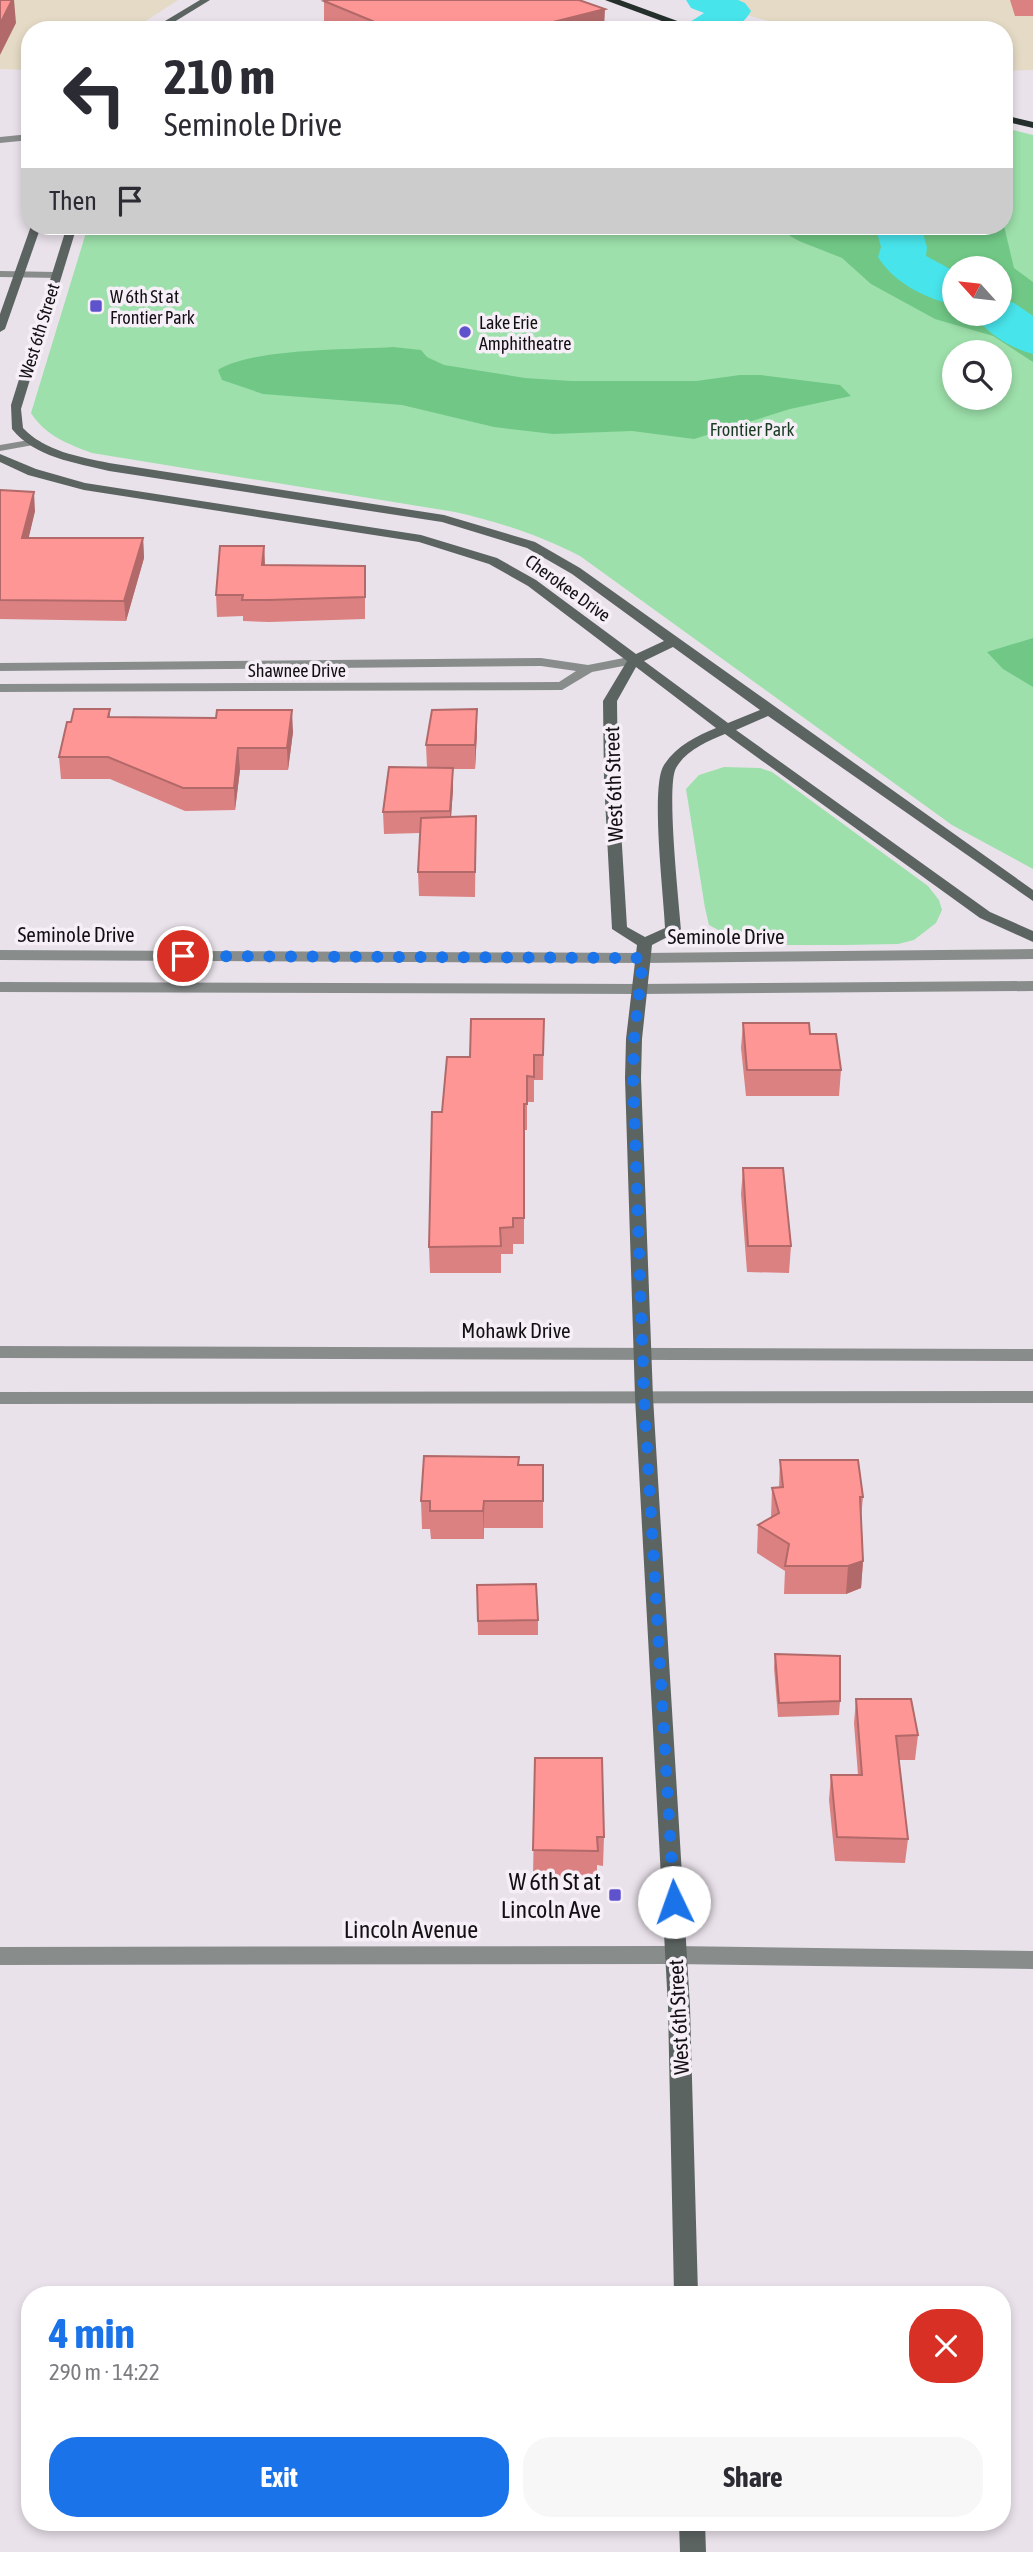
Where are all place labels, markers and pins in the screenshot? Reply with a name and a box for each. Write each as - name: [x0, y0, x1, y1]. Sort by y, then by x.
- place label: W 6th St at Frontier Park: [110, 286, 195, 328]
- marker: W 6th St at Frontier Park: [88, 298, 104, 314]
- place label: Lake Erie Amphitheatre: [479, 312, 571, 354]
- marker: Lake Erie Amphitheatre: [457, 324, 473, 340]
- pin: [153, 926, 213, 986]
- place label: W 6th St at Lincoln Ave: [501, 1868, 601, 1923]
- marker: W 6th St at Lincoln Ave: [607, 1887, 623, 1903]

